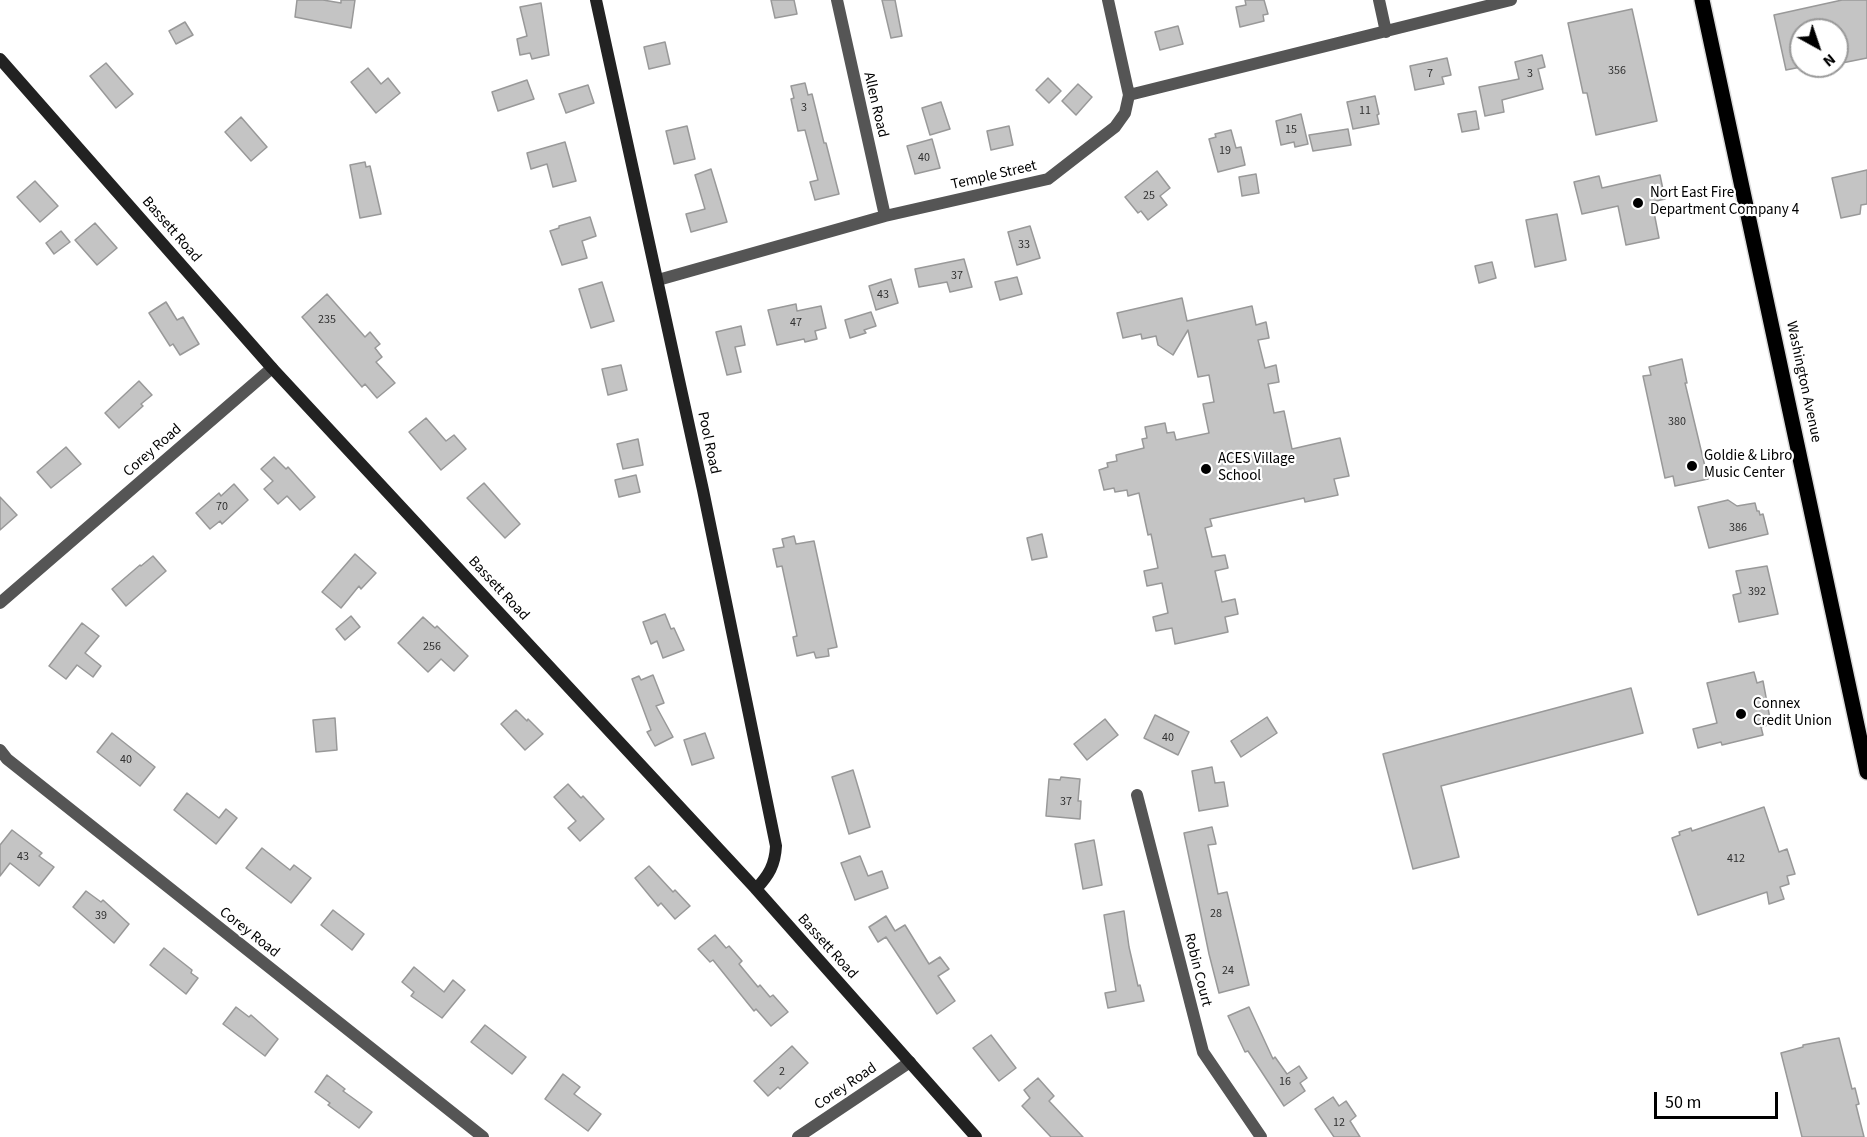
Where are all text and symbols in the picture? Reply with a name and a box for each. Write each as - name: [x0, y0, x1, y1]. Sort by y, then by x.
- north arrow: [1789, 18, 1849, 78]
- text: N: [1818, 48, 1840, 72]
- house number: 356: [1608, 64, 1626, 78]
- house number: 7: [1427, 67, 1433, 81]
- house number: 3: [1527, 67, 1533, 81]
- street label: Allen Road: [859, 71, 891, 139]
- house number: 3: [801, 101, 807, 115]
- house number: 11: [1359, 104, 1371, 118]
- house number: 15: [1285, 123, 1297, 137]
- house number: 19: [1219, 144, 1231, 158]
- house number: 40: [918, 151, 930, 165]
- street label: Temple Street: [950, 157, 1038, 195]
- place label: Nort East Fire Department Company 4: [1650, 185, 1799, 220]
- house number: 25: [1143, 189, 1155, 203]
- street label: Bassett Road: [138, 193, 204, 267]
- marker: Nort East Fire Department Company 4: [1631, 196, 1645, 210]
- house number: 33: [1018, 238, 1030, 252]
- house number: 37: [951, 269, 963, 283]
- house number: 43: [877, 288, 889, 302]
- house number: 235: [318, 313, 336, 327]
- house number: 47: [790, 316, 802, 330]
- street label: Washington Avenue: [1781, 320, 1825, 444]
- street label: Pool Road: [693, 410, 723, 476]
- house number: 380: [1668, 415, 1686, 429]
- street label: Corey Road: [120, 421, 186, 481]
- place label: Goldie & Libro Music Center: [1704, 448, 1792, 483]
- place label: ACES Village School: [1218, 451, 1295, 486]
- marker: Goldie & Libro Music Center: [1685, 459, 1699, 473]
- marker: ACES Village School: [1199, 462, 1213, 476]
- house number: 70: [216, 500, 228, 514]
- house number: 386: [1729, 521, 1747, 535]
- street label: Bassett Road: [464, 553, 532, 625]
- house number: 392: [1748, 585, 1766, 599]
- house number: 256: [423, 640, 441, 654]
- place label: Connex Credit Union: [1753, 696, 1832, 731]
- marker: Connex Credit Union: [1734, 707, 1748, 721]
- house number: 40: [1162, 731, 1174, 745]
- house number: 40: [120, 753, 132, 767]
- house number: 37: [1060, 795, 1072, 809]
- house number: 43: [17, 850, 29, 864]
- house number: 412: [1727, 852, 1745, 866]
- street label: Corey Road: [215, 904, 283, 962]
- house number: 28: [1210, 907, 1222, 921]
- house number: 39: [95, 909, 107, 923]
- street label: Bassett Road: [793, 911, 861, 983]
- street label: Robin Court: [1179, 932, 1215, 1008]
- house number: 24: [1222, 964, 1234, 978]
- street label: Corey Road: [811, 1060, 881, 1114]
- house number: 2: [779, 1065, 785, 1079]
- house number: 16: [1279, 1075, 1291, 1089]
- scale bar: [1657, 1080, 1782, 1118]
- text: 50 m: [1665, 1090, 1701, 1115]
- house number: 12: [1333, 1116, 1345, 1130]

